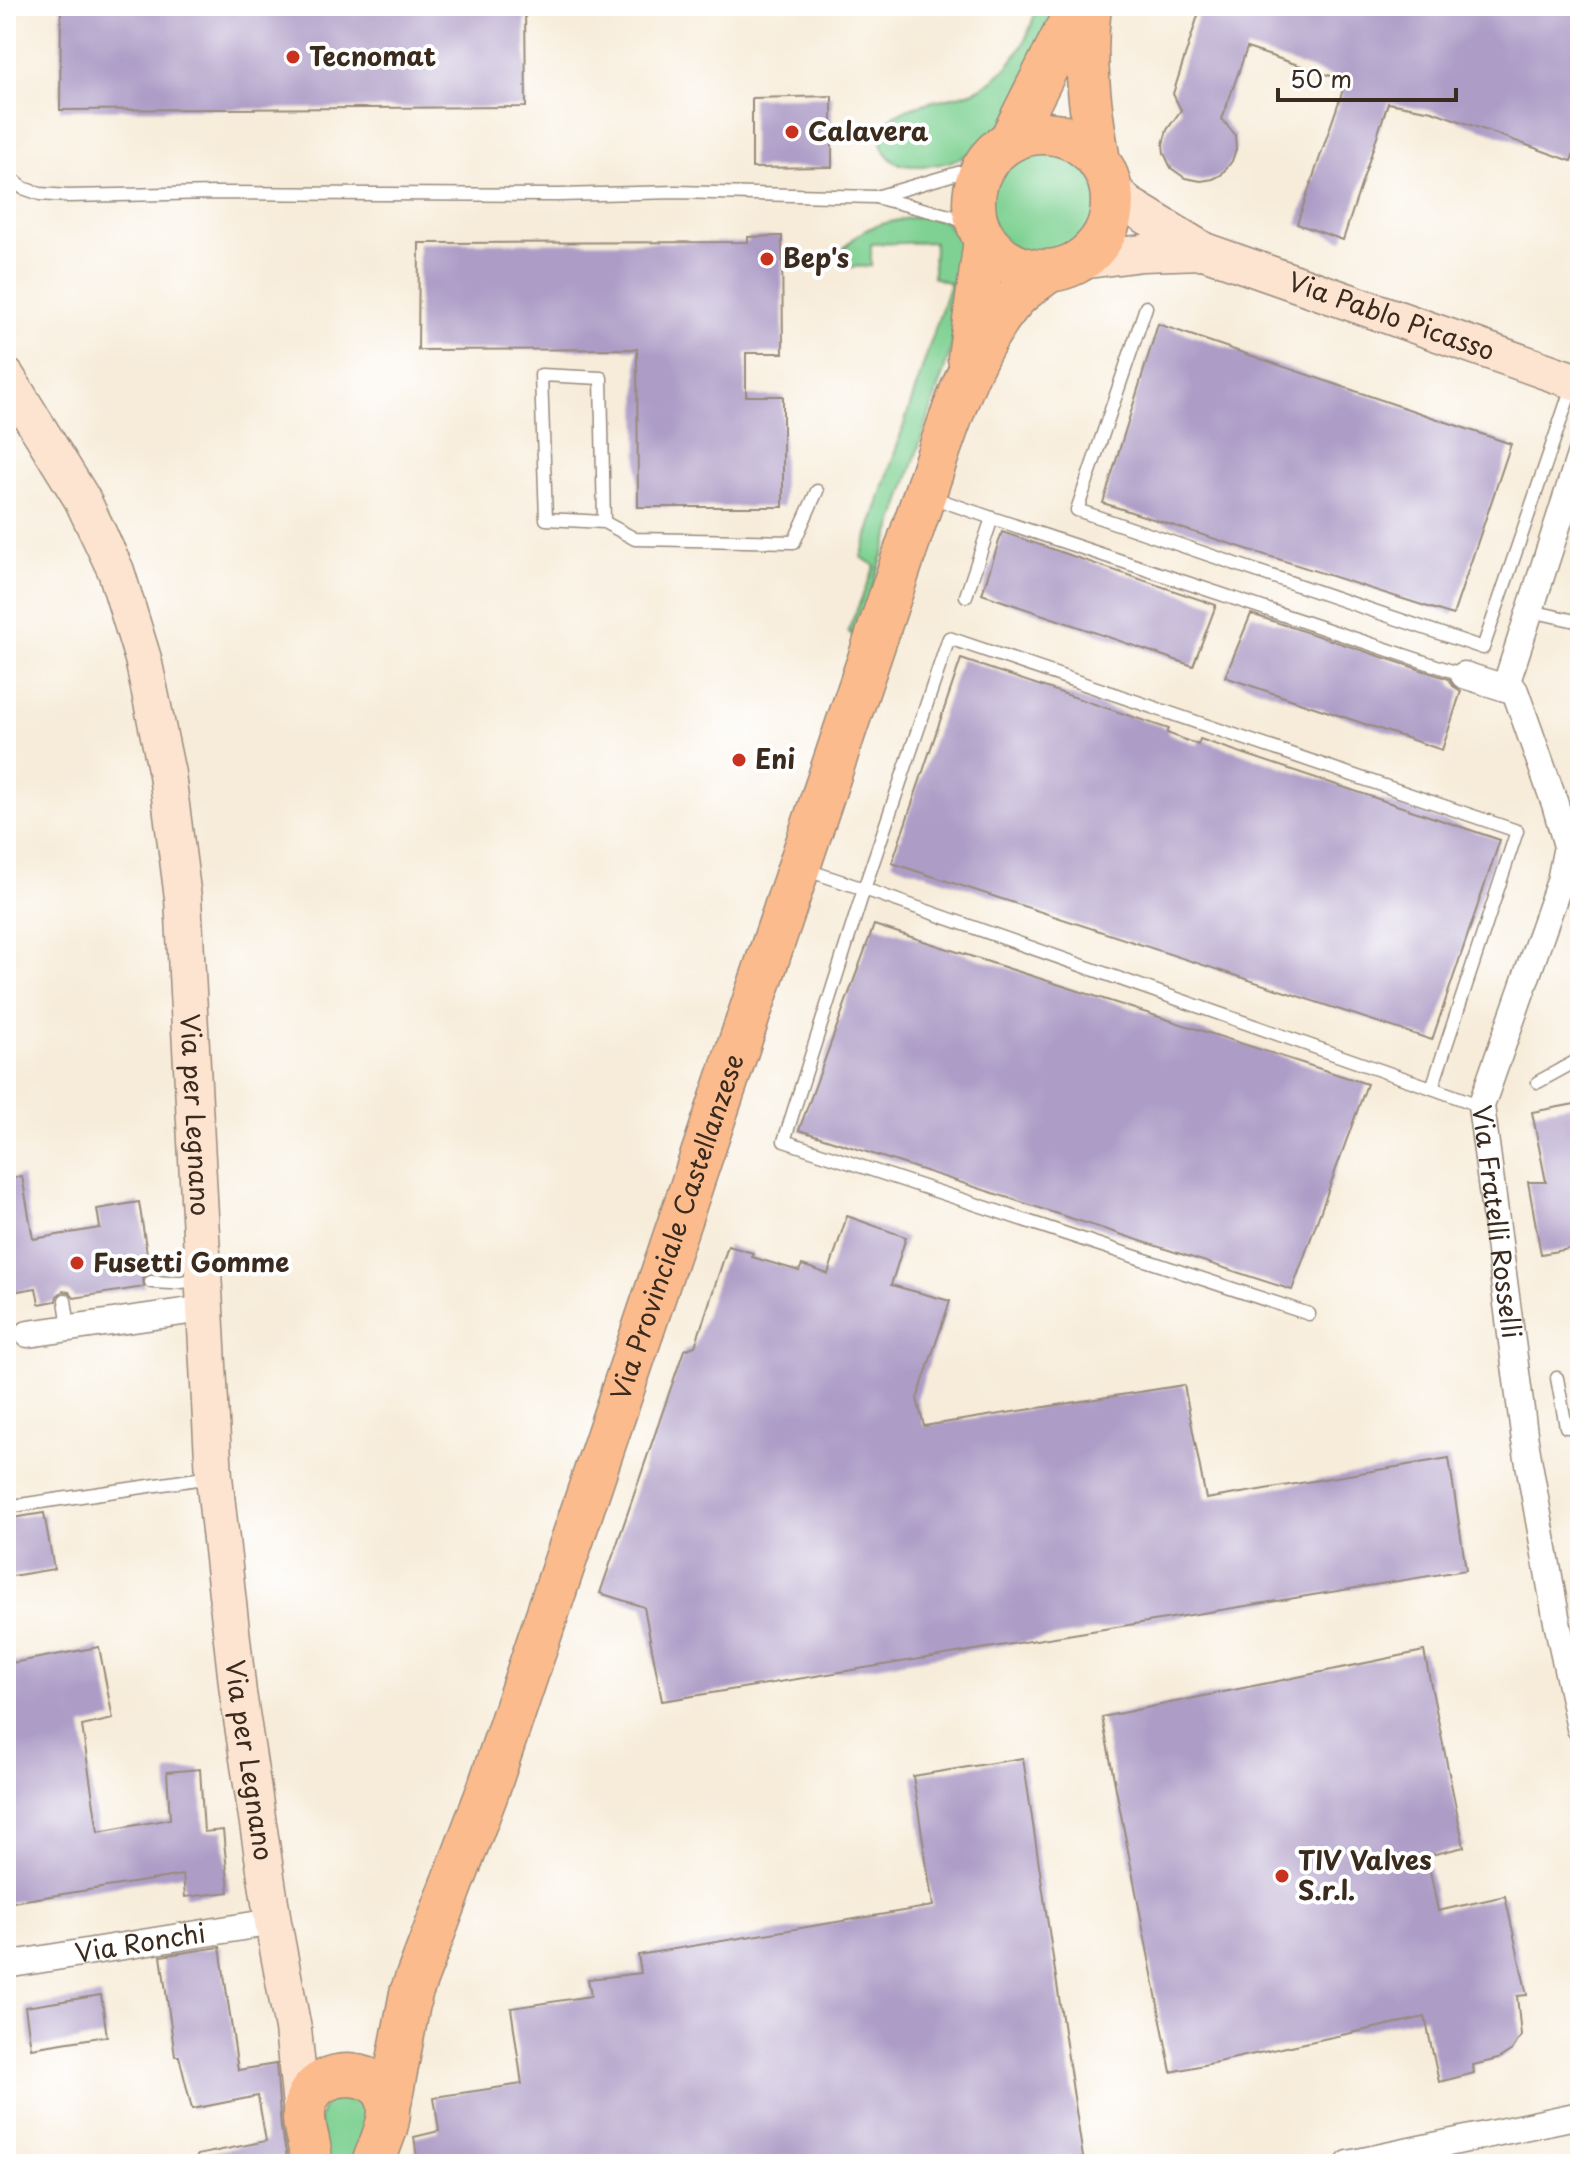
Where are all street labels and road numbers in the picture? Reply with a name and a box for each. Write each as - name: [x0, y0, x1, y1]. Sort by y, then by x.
- street label: Via Pablo Picasso: [1283, 261, 1500, 370]
- street label: Via per Legnano: [171, 1013, 221, 1217]
- street label: Via Provinciale Castellanzese: [600, 1049, 753, 1405]
- street label: Via Fratelli Rosselli: [1463, 1103, 1532, 1341]
- street label: Via per Legnano: [216, 1658, 284, 1863]
- street label: Via Ronchi: [72, 1912, 208, 1972]

